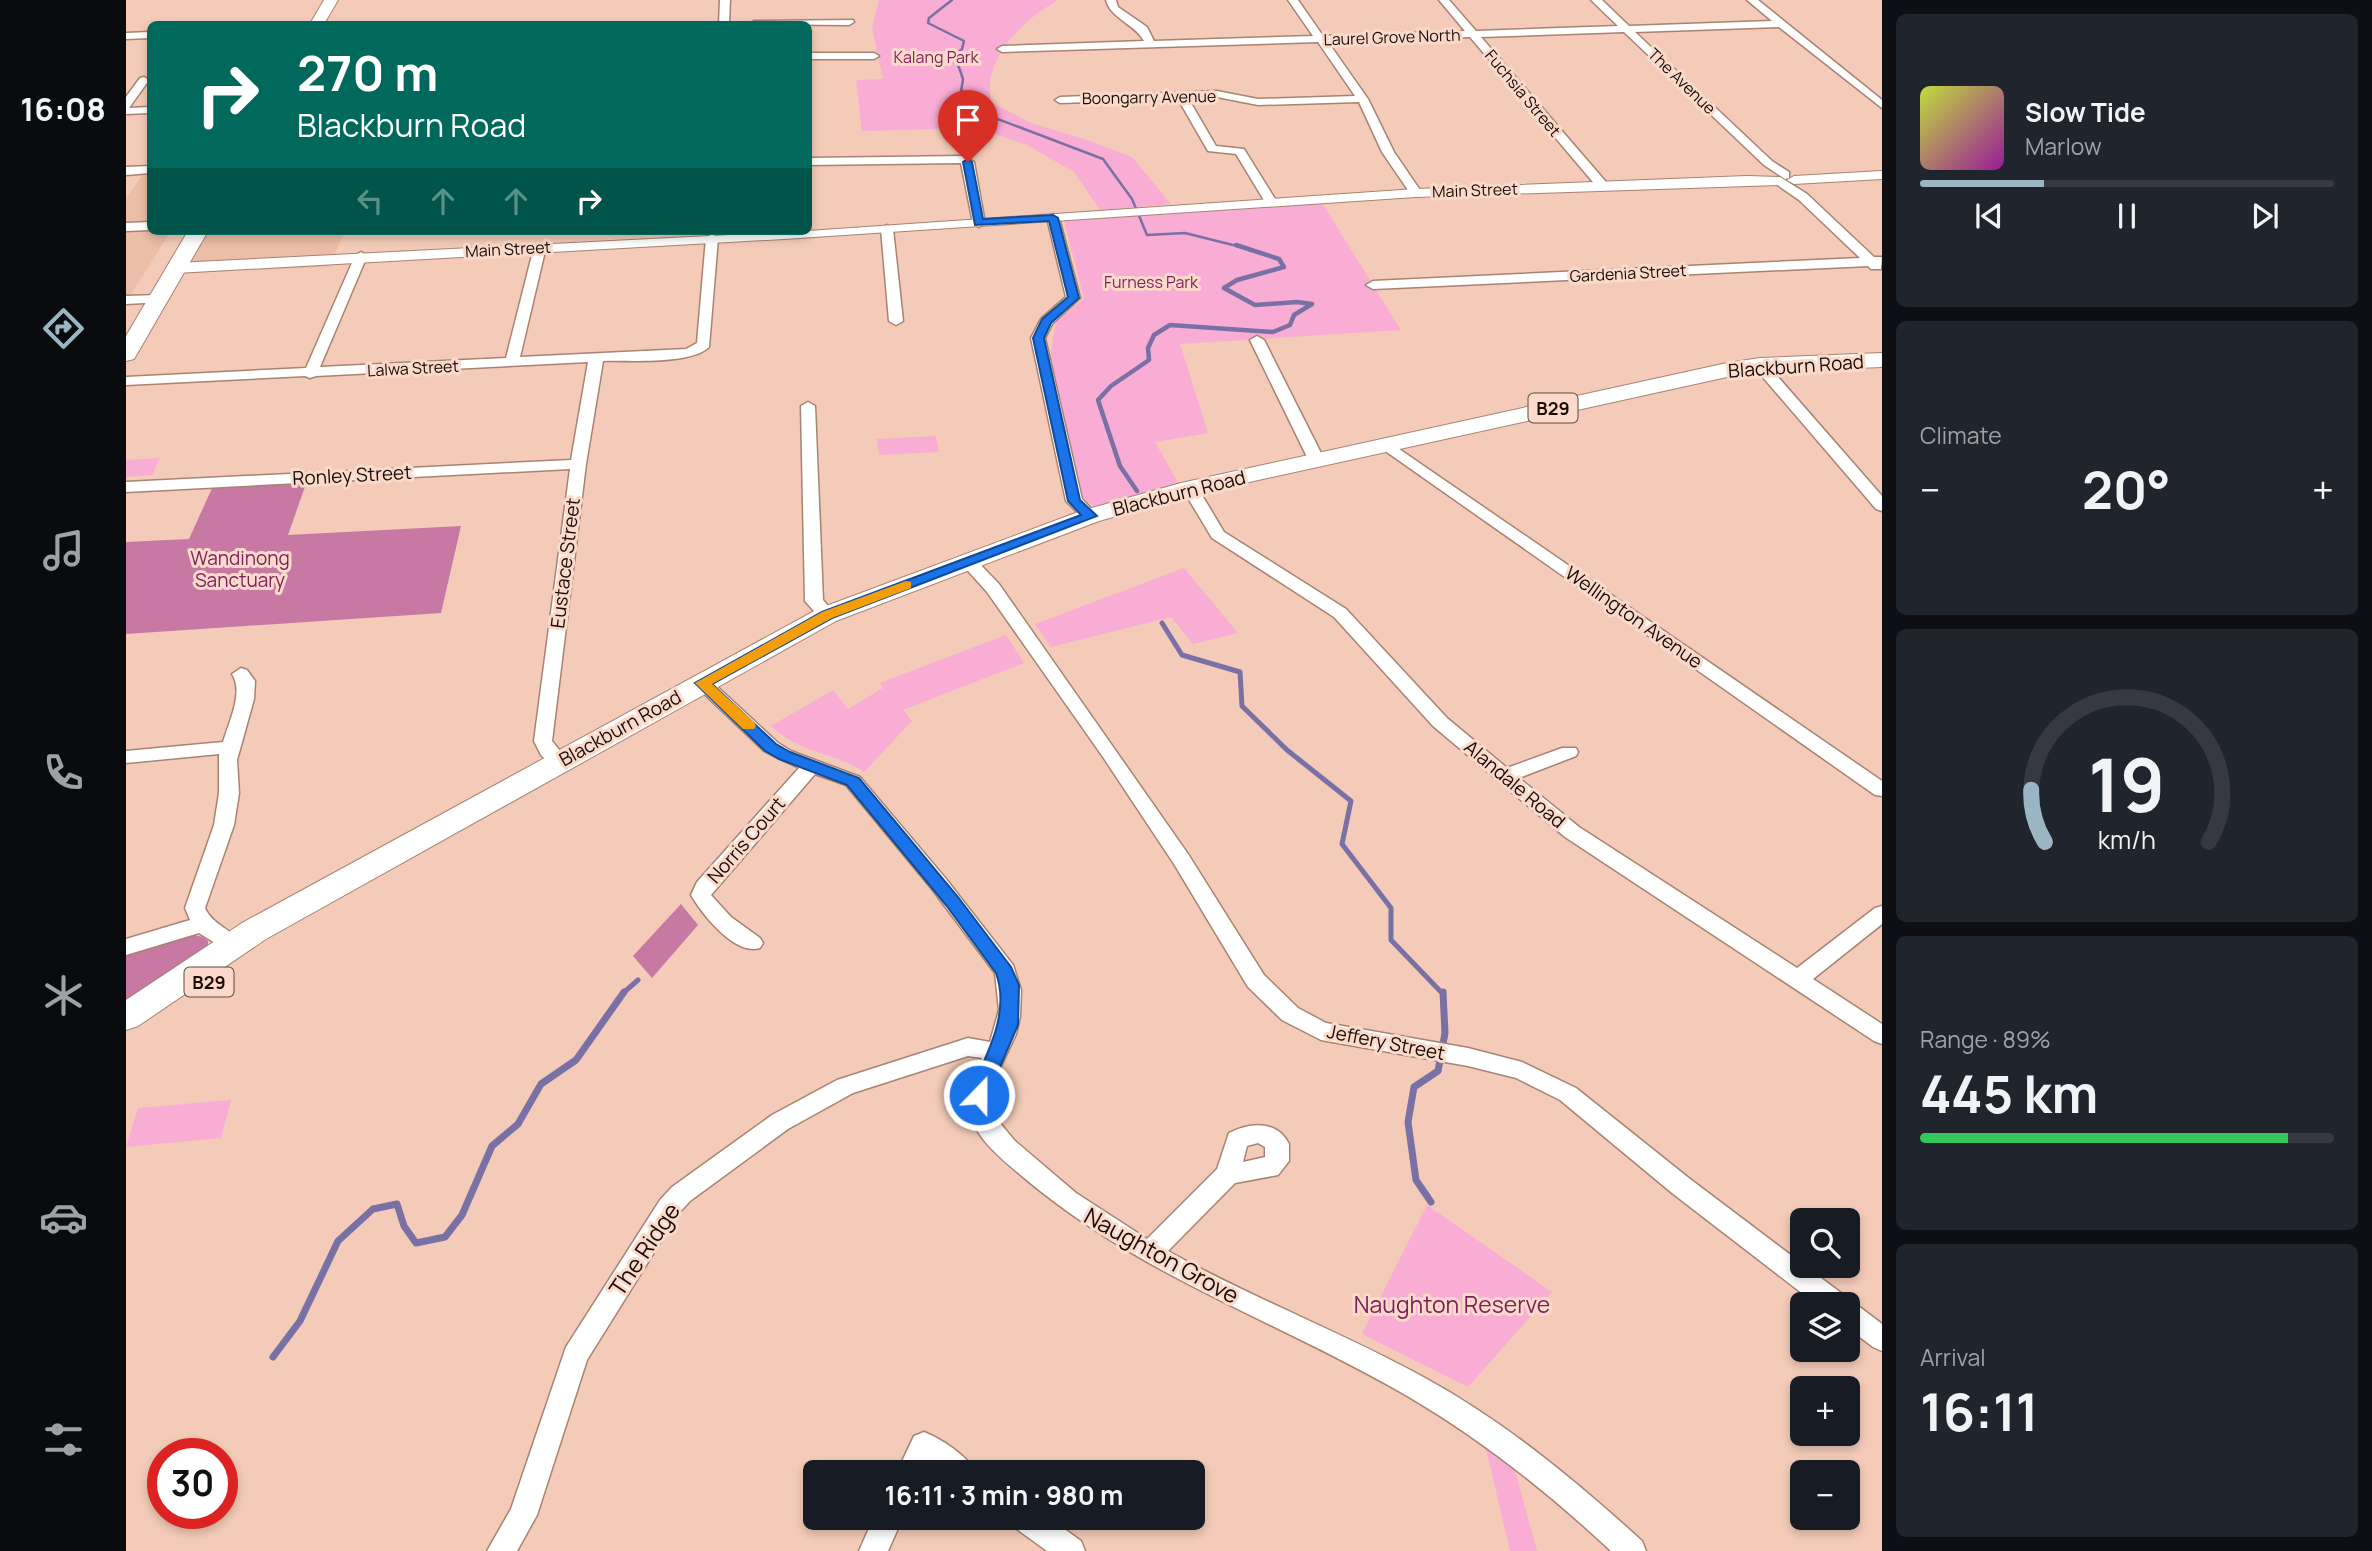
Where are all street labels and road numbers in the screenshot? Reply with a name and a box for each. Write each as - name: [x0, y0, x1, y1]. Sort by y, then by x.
- street label: Laurel Grove North: [1323, 24, 1461, 50]
- street label: The Avenue: [1643, 43, 1721, 119]
- street label: Fuchsia Street: [1480, 45, 1566, 141]
- street label: Boongarry Avenue: [1082, 85, 1216, 109]
- street label: Main Street: [1432, 178, 1518, 202]
- street label: Main Street: [465, 236, 551, 262]
- street label: Gardenia Street: [1569, 259, 1687, 287]
- street label: Blackburn Road: [1727, 348, 1865, 384]
- street label: Lalwa Street: [367, 355, 459, 381]
- road number: B29: [1528, 394, 1578, 422]
- street label: Ronley Street: [292, 459, 412, 491]
- street label: Blackburn Road: [1110, 464, 1248, 522]
- street label: Eustace Street: [544, 496, 586, 630]
- street label: Wellington Avenue: [1560, 560, 1708, 674]
- street label: Blackburn Road: [554, 684, 686, 772]
- street label: Alandale Road: [1459, 734, 1571, 834]
- street label: Norris Court: [701, 791, 791, 889]
- road number: B29: [184, 967, 234, 996]
- street label: Jeffery Street: [1325, 1018, 1447, 1066]
- street label: The Ridge: [601, 1196, 687, 1302]
- street label: Naughton Grove: [1079, 1199, 1245, 1311]

